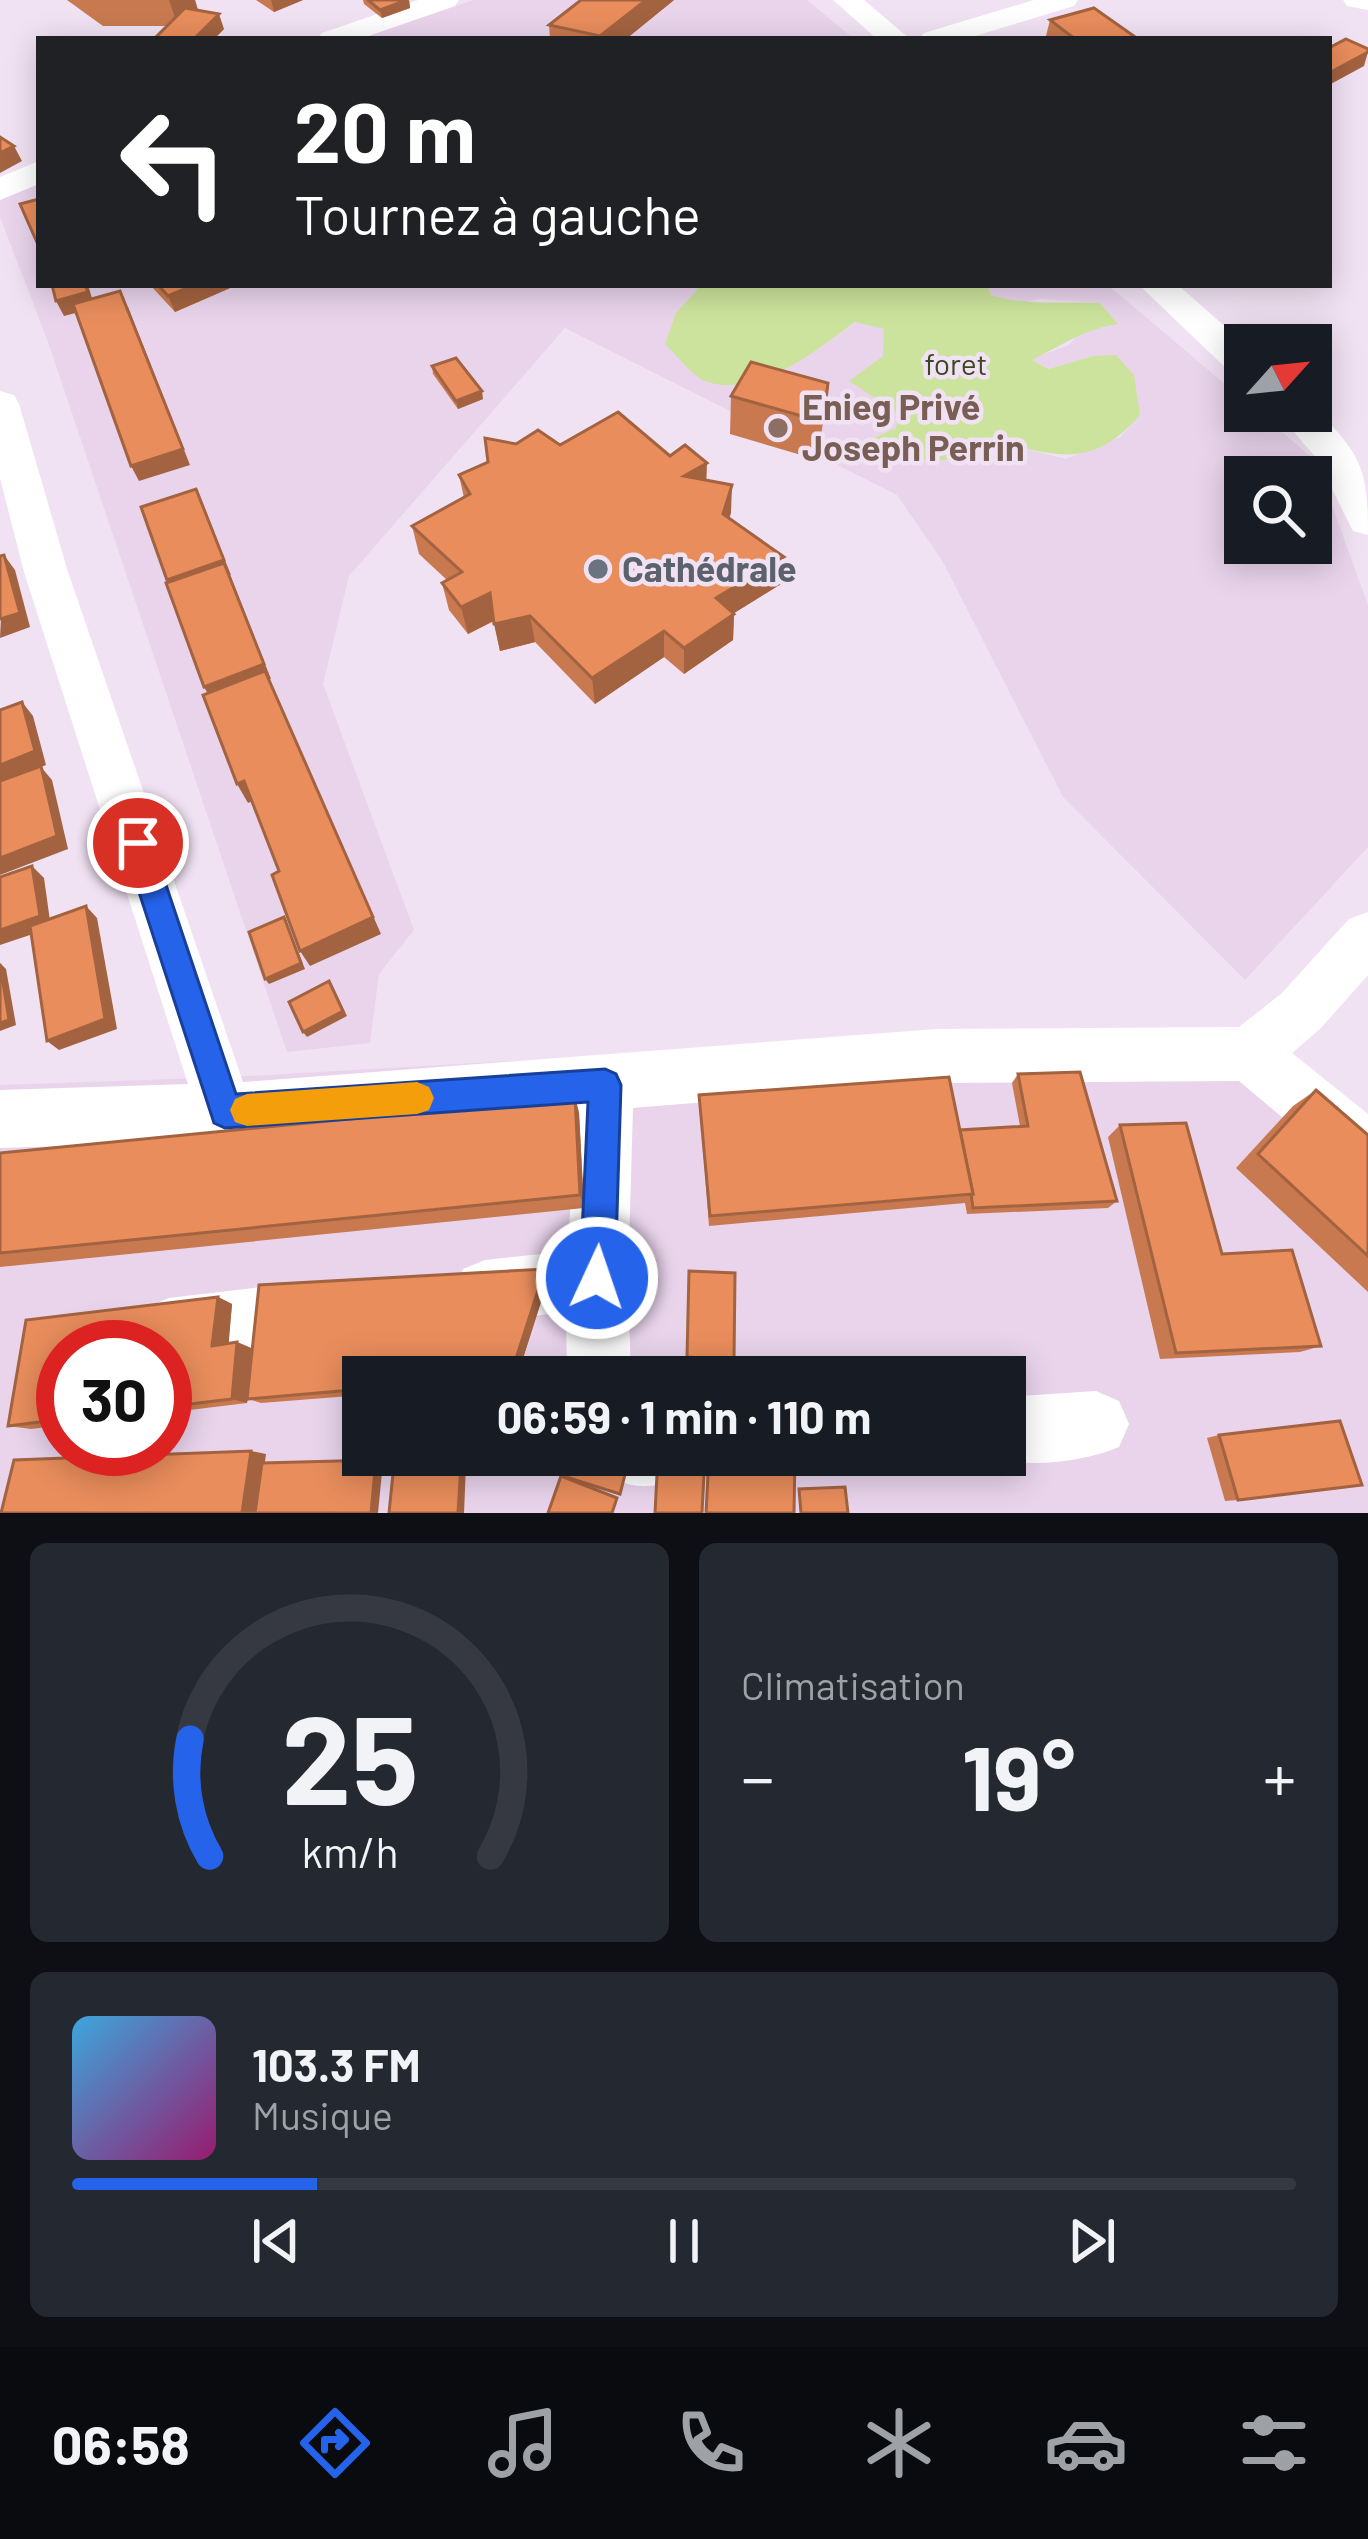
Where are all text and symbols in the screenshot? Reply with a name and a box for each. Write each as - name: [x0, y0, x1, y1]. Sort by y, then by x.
- text: 20 m: [294, 79, 476, 180]
- icon: left: [96, 84, 252, 240]
- text: Tournez à gauche: [294, 181, 701, 246]
- north arrow: [1224, 324, 1332, 432]
- map controls: [1224, 324, 1332, 564]
- park label: foret: [924, 345, 988, 381]
- place label: Enieg Privé Joseph Perrin: [802, 384, 1025, 468]
- marker: Enieg Privé Joseph Perrin: [765, 415, 791, 441]
- button: search: [1224, 456, 1332, 564]
- place label: Cathédrale: [622, 546, 797, 589]
- marker: Cathédrale: [585, 556, 611, 582]
- pin: [87, 792, 189, 894]
- icon: arrive: [105, 810, 171, 876]
- position arrow: [534, 1215, 660, 1341]
- speed limit sign: 30: [36, 1320, 192, 1476]
- text: 06:59 · 1 min · 110 m: [497, 1389, 871, 1443]
- text: Climatisation: [741, 1661, 965, 1708]
- text: 25: [281, 1680, 418, 1830]
- text: 19°: [962, 1721, 1075, 1829]
- text: −: [741, 1736, 774, 1815]
- text: +: [1263, 1736, 1296, 1815]
- text: km/h: [301, 1824, 398, 1876]
- text: 103.3 FM: [252, 2037, 421, 2091]
- text: Musique: [252, 2091, 393, 2138]
- icon: previous: [243, 2208, 309, 2274]
- icon: pause: [651, 2208, 717, 2274]
- icon: next: [1059, 2208, 1125, 2274]
- icon: directions: [293, 2401, 377, 2485]
- icon: music: [481, 2401, 565, 2485]
- icon: phone: [669, 2401, 753, 2485]
- icon: climate: [857, 2401, 941, 2485]
- icon: car: [1044, 2401, 1128, 2485]
- icon: filters: [1232, 2401, 1316, 2485]
- text: 06:58: [52, 2411, 190, 2476]

